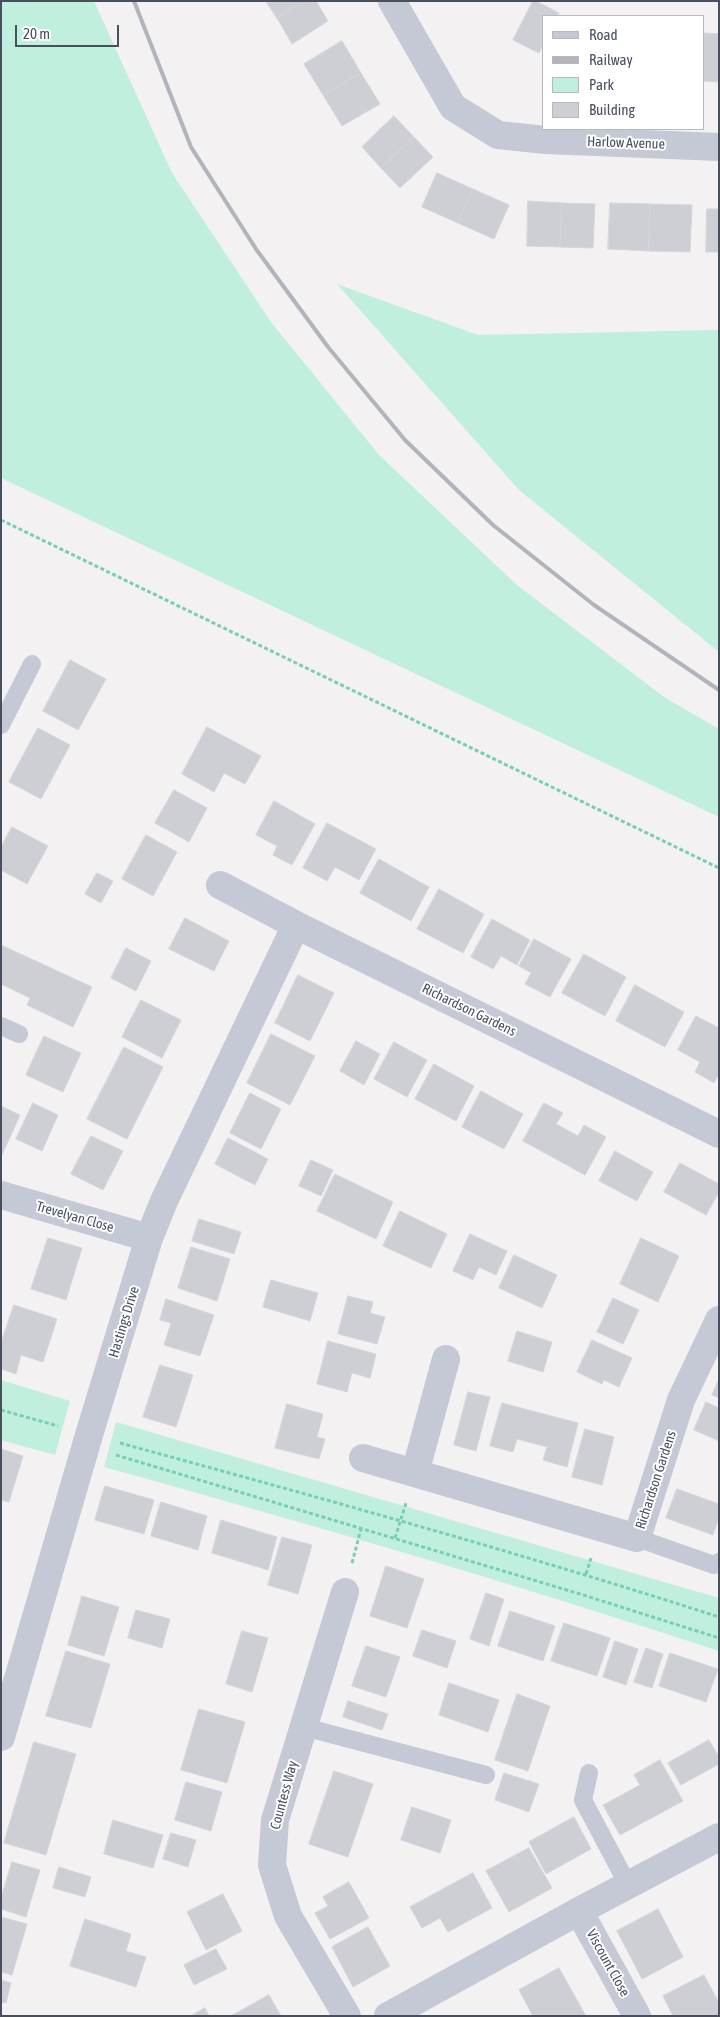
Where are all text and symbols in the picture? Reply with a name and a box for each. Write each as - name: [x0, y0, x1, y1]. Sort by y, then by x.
- scale bar: [18, 15, 121, 47]
- legend: [542, 15, 705, 130]
- text: 20 m: [23, 25, 50, 42]
- text: Road: [589, 26, 618, 43]
- text: Railway: [589, 51, 633, 68]
- text: Park: [589, 76, 614, 93]
- text: Building: [589, 101, 635, 118]
- street label: Harlow Avenue: [587, 133, 665, 153]
- street label: Richardson Gardens: [419, 980, 519, 1040]
- street label: Trevelyan Close: [34, 1198, 116, 1236]
- street label: Hastings Drive: [105, 1284, 143, 1360]
- street label: Richardson Gardens: [632, 1429, 680, 1531]
- street label: Countess Way: [267, 1759, 301, 1831]
- street label: Viscount Close: [583, 1927, 633, 1999]

